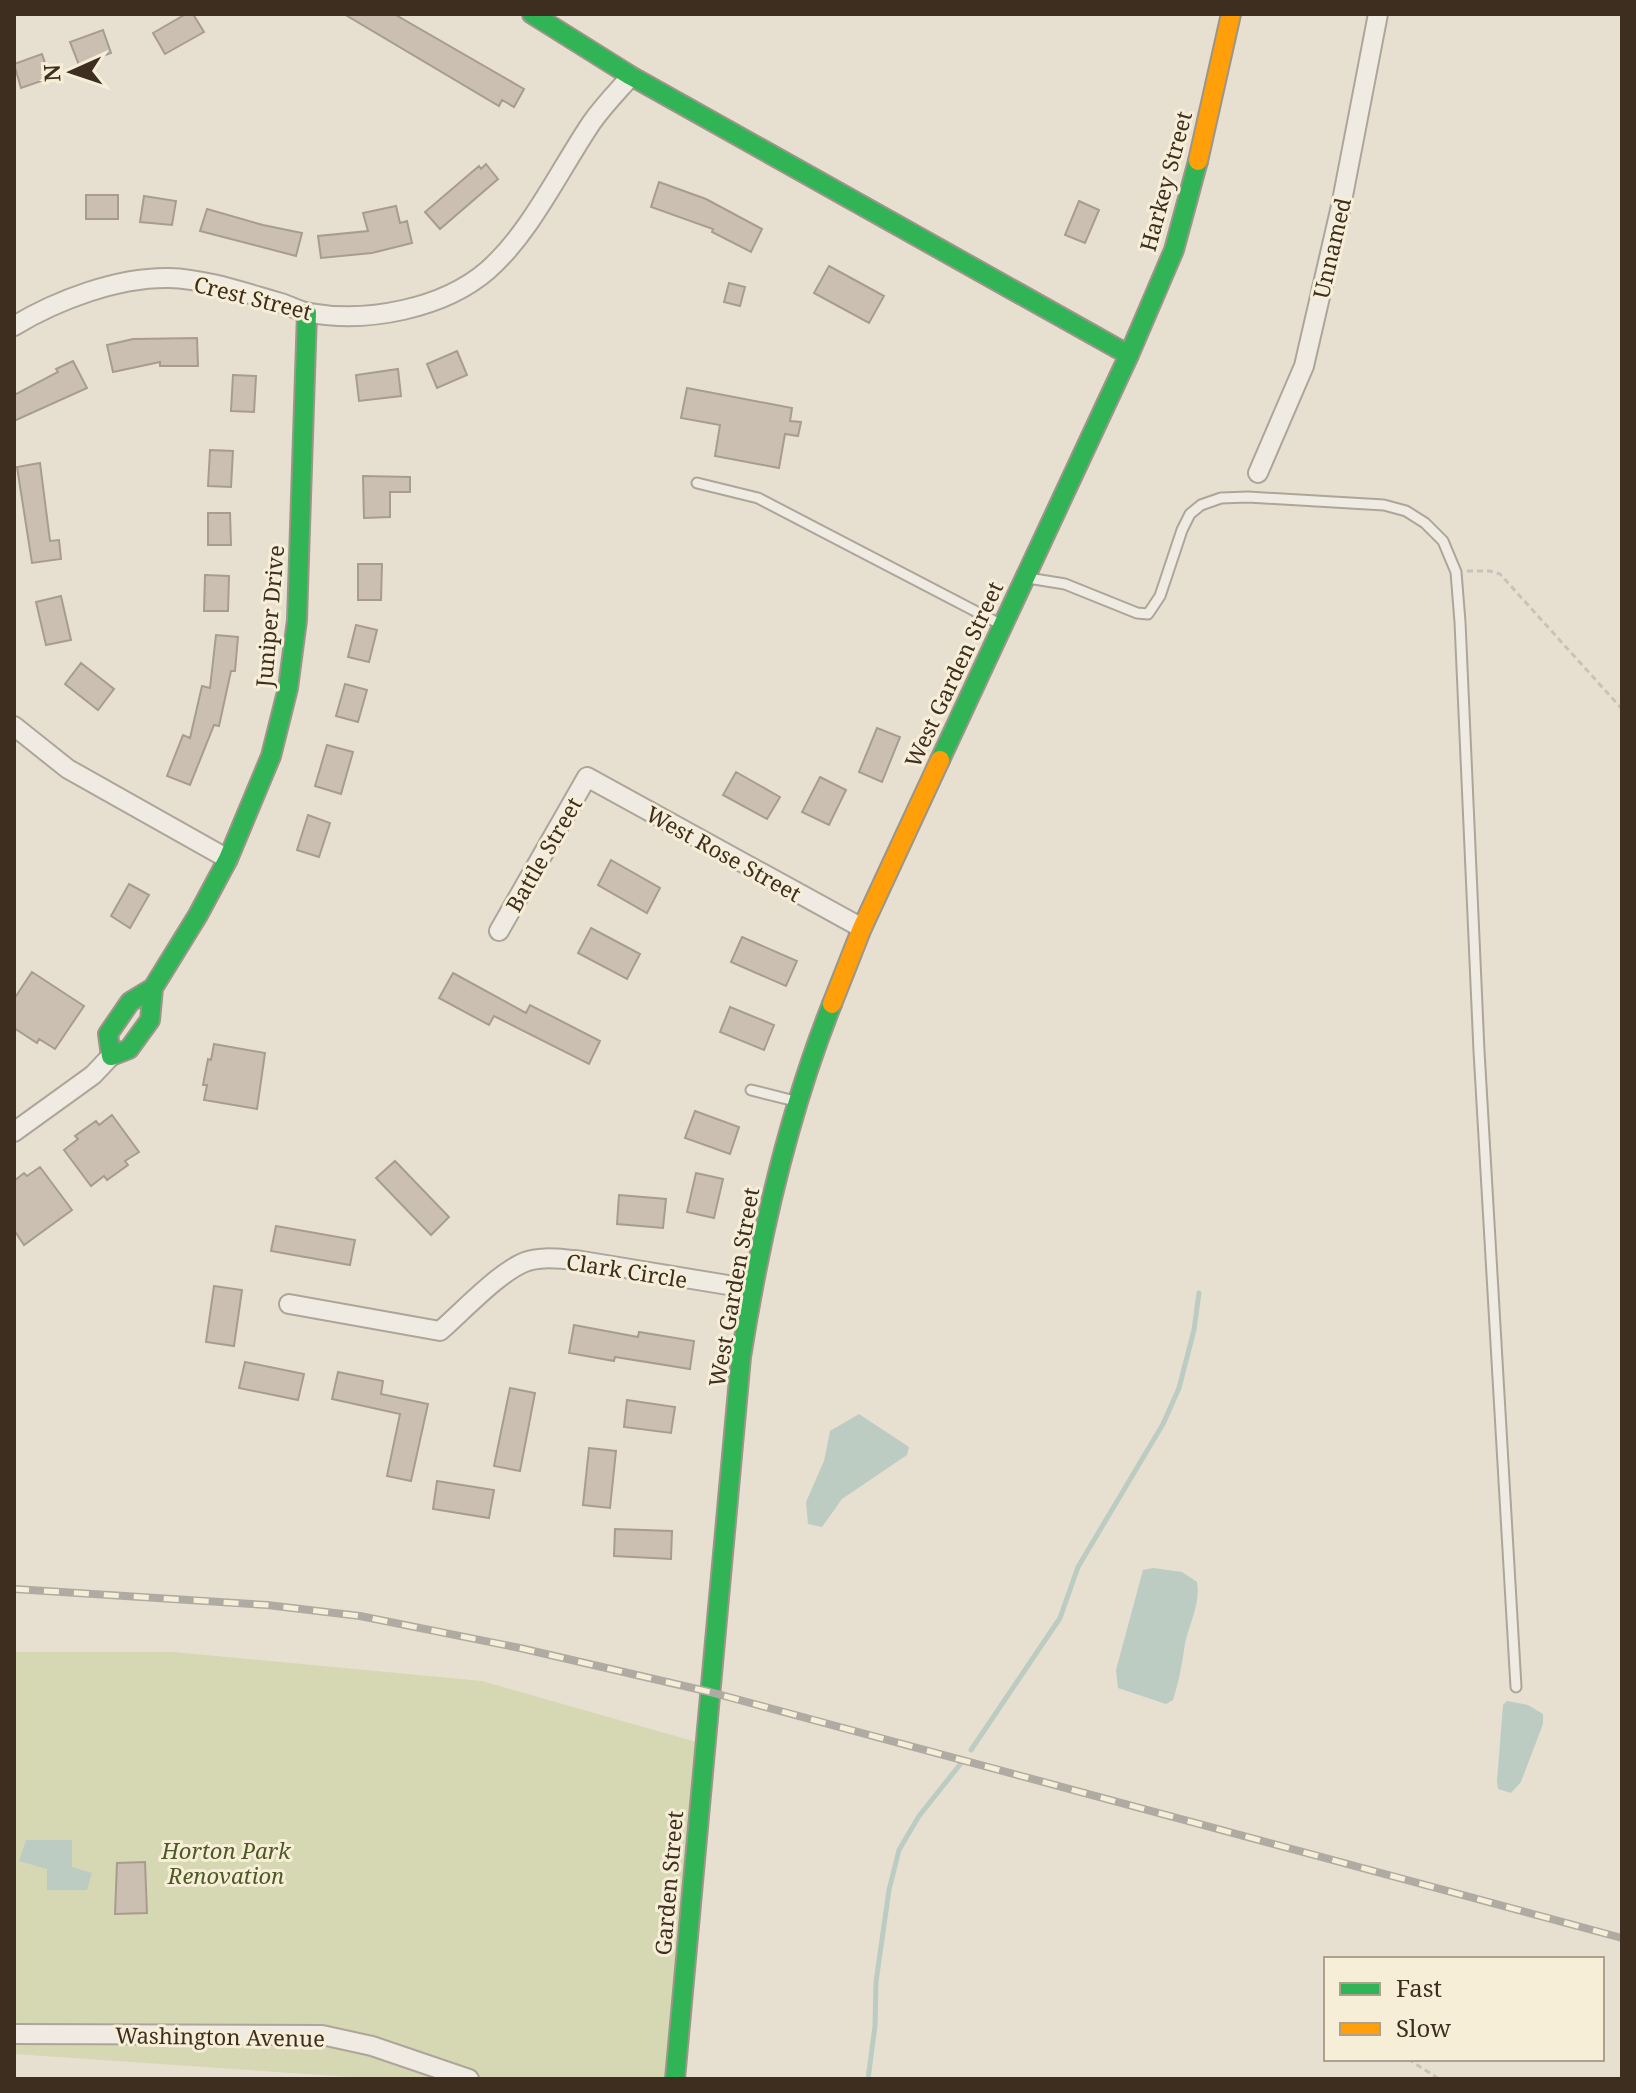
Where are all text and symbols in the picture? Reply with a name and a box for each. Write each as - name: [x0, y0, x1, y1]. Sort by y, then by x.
- north arrow: [32, 32, 112, 112]
- text: N: [36, 64, 66, 83]
- street label: Harkey Street: [1132, 107, 1198, 254]
- street label: Unnamed: [1305, 194, 1357, 301]
- street label: Crest Street: [191, 268, 315, 326]
- street label: Juniper Drive: [248, 544, 290, 689]
- street label: West Garden Street: [897, 576, 1009, 772]
- street label: Battle Street: [498, 791, 588, 917]
- street label: West Rose Street: [641, 798, 807, 908]
- street label: West Garden Street: [701, 1185, 765, 1389]
- street label: Clark Circle: [564, 1246, 690, 1294]
- street label: Garden Street: [647, 1809, 689, 1957]
- park label: Horton Park Renovation: [160, 1835, 292, 1890]
- legend: [1324, 1957, 1604, 2061]
- text: Fast: [1396, 1971, 1442, 2004]
- text: Slow: [1396, 2011, 1451, 2044]
- street label: Washington Avenue: [115, 2019, 325, 2053]

